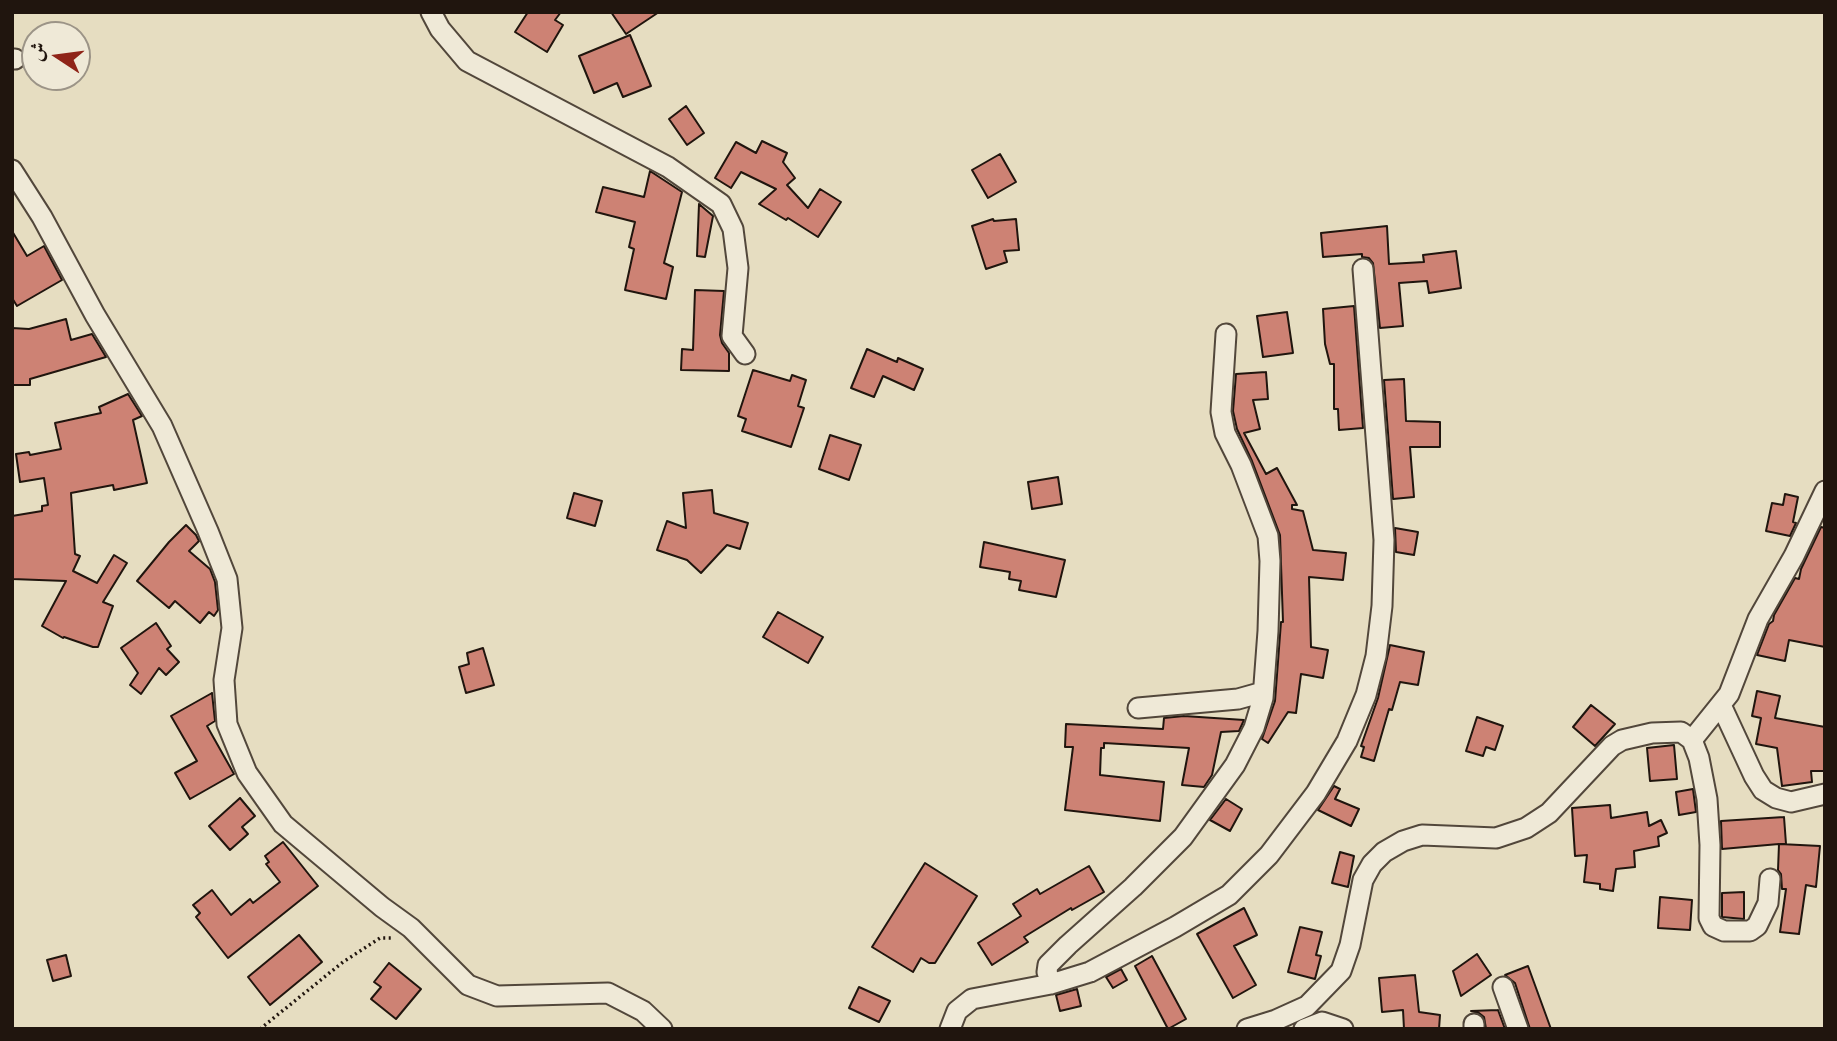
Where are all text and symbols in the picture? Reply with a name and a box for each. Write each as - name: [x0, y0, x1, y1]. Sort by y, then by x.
- north arrow: [21, 21, 91, 91]
- text: ش: [24, 40, 51, 64]

